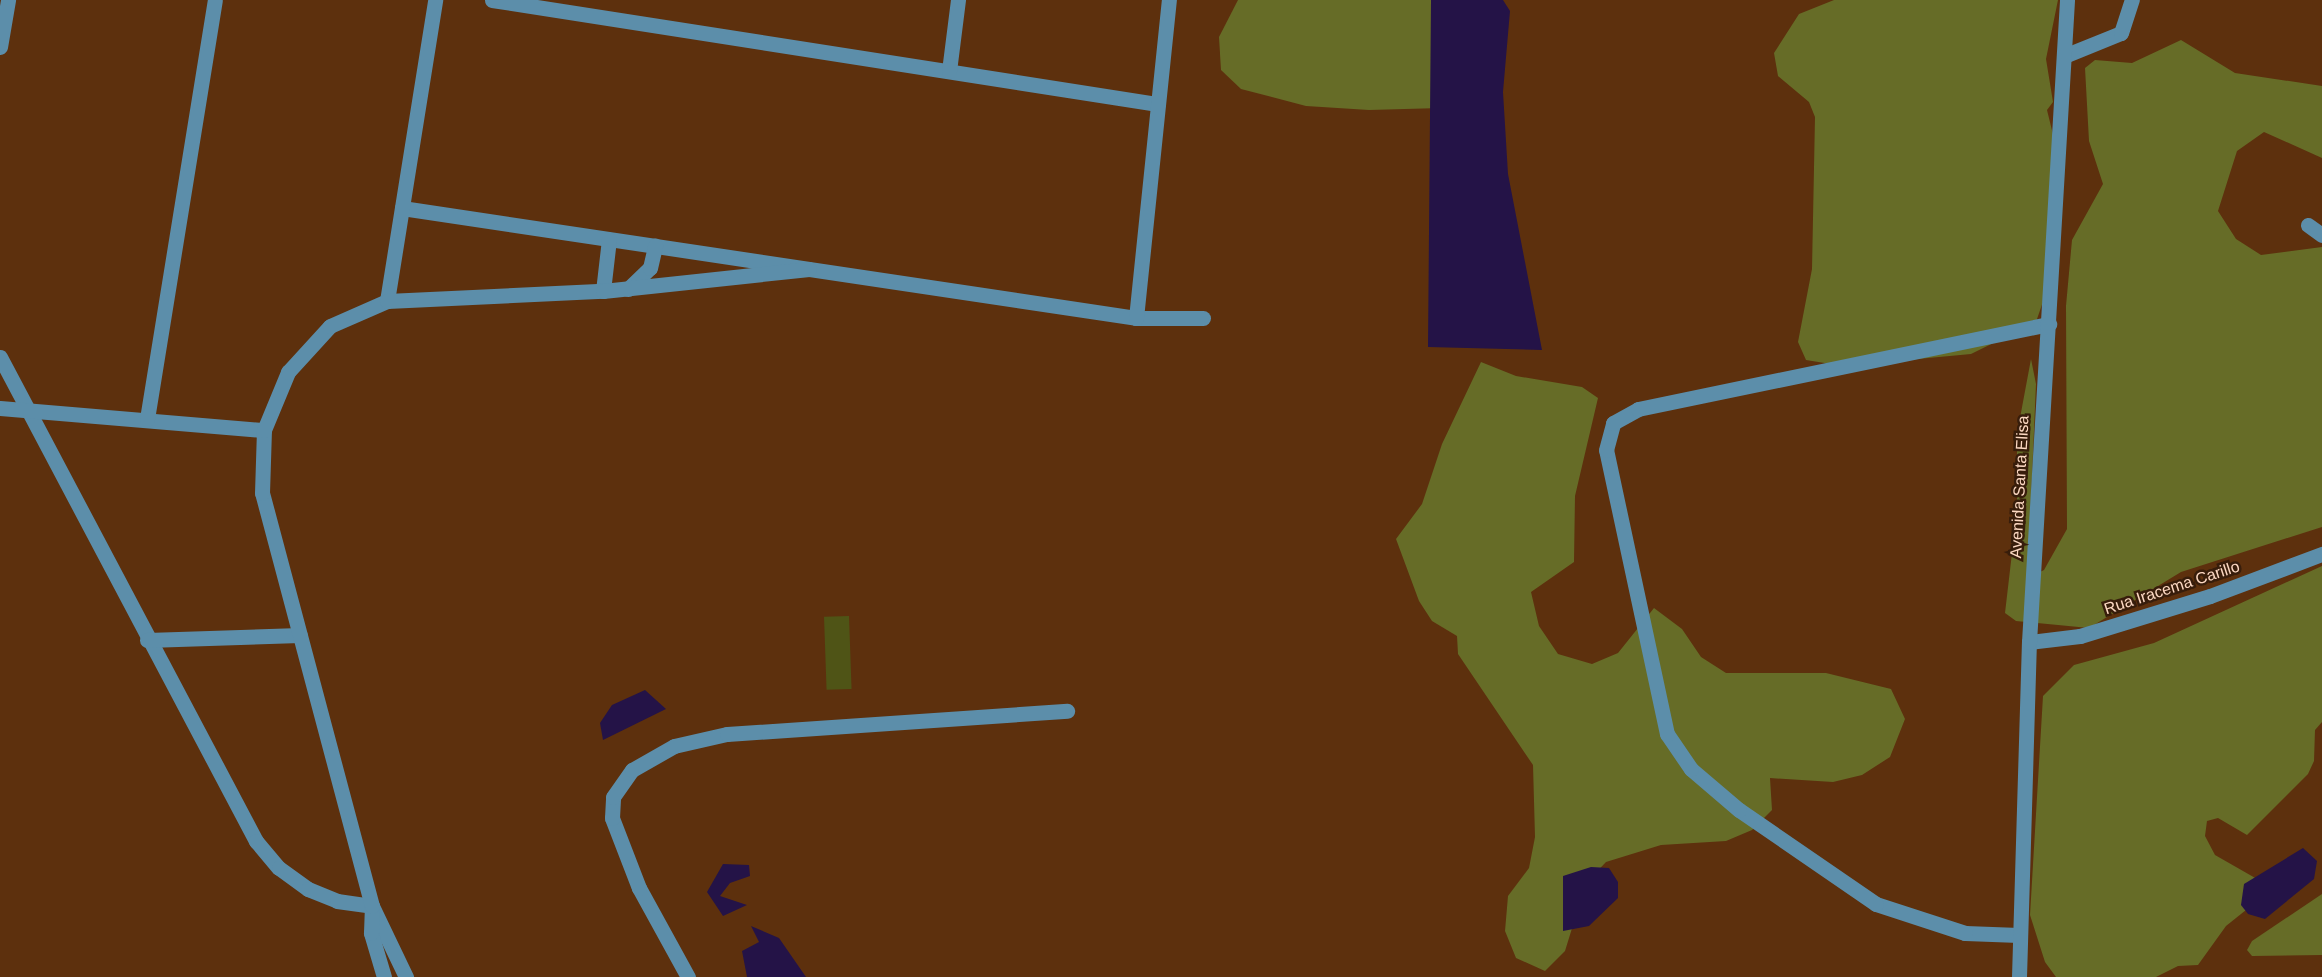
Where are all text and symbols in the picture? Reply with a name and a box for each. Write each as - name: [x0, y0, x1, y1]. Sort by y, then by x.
- street label: Avenida Santa Elisa: [2007, 415, 2033, 559]
- street label: Rua Iracema Carillo: [2102, 557, 2242, 619]

